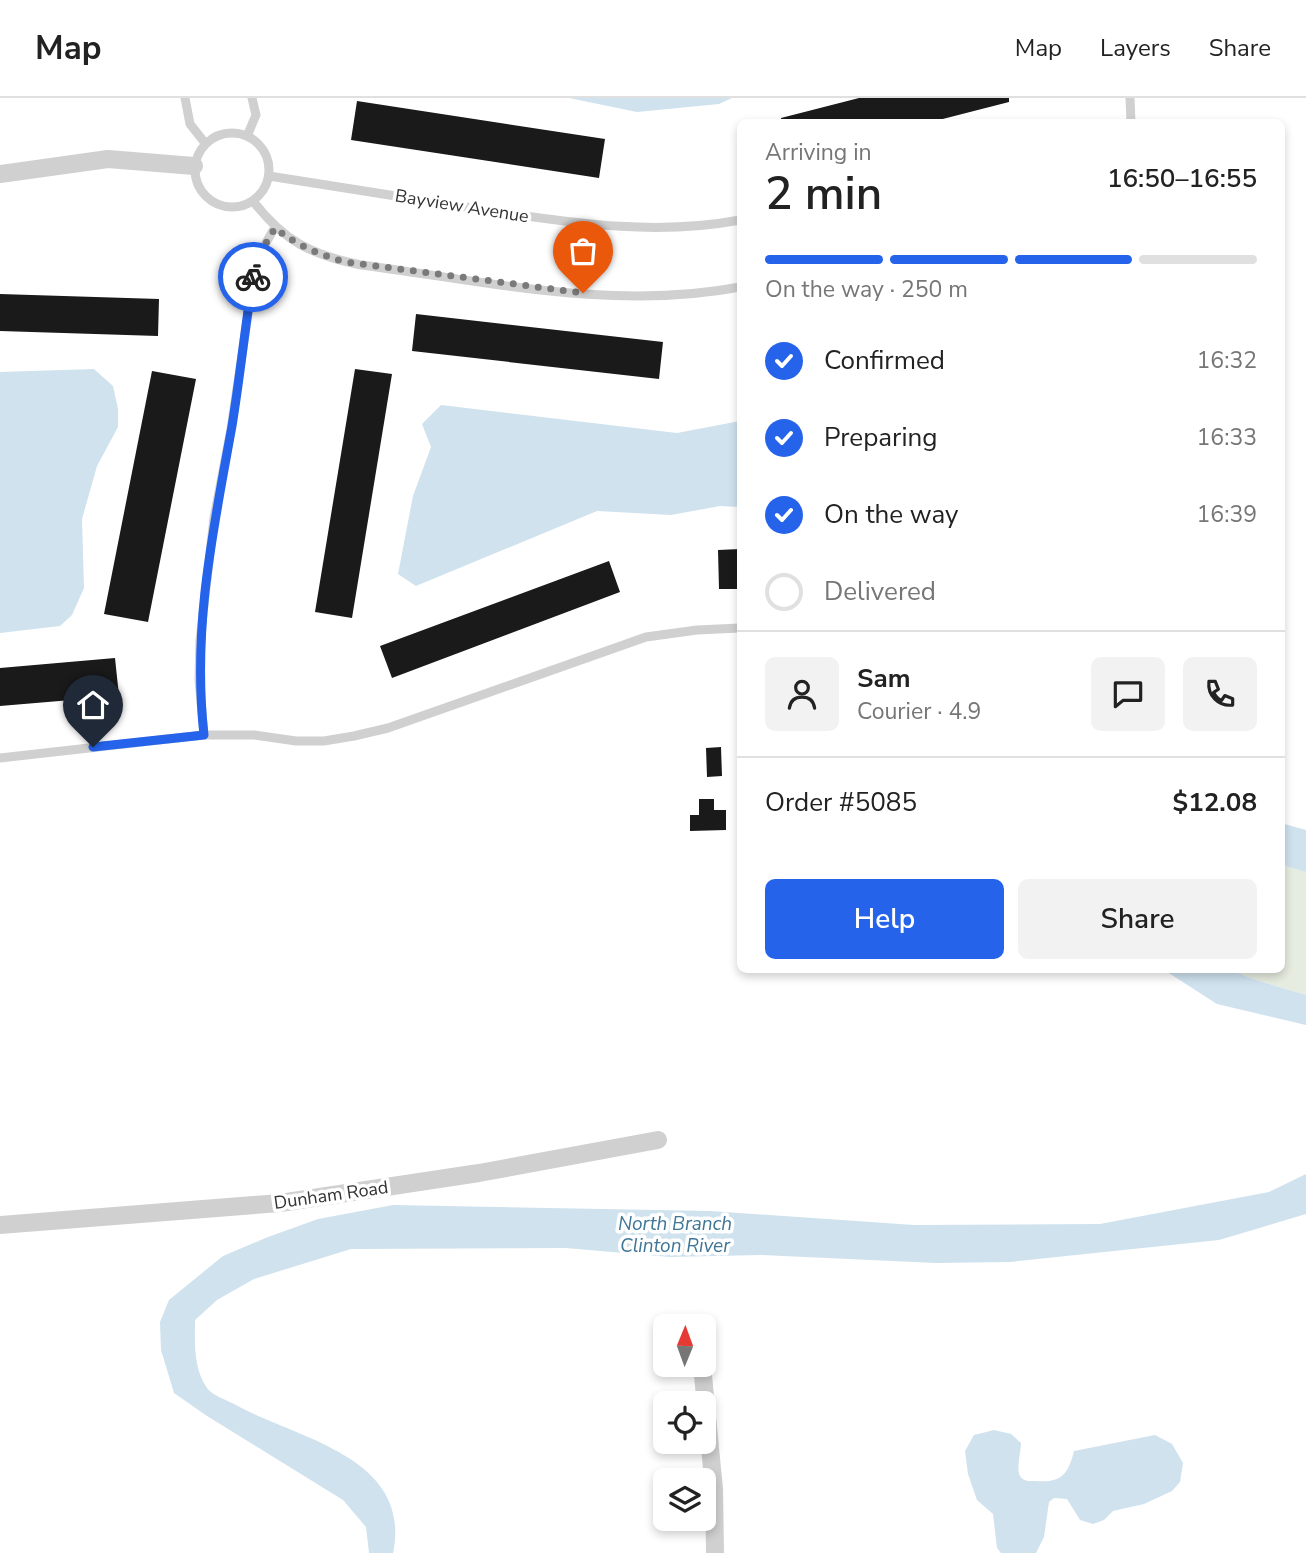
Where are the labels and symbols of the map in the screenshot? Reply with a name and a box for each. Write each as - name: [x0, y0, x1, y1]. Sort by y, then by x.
- street label: Bayview Avenue: [393, 184, 531, 228]
- pin: [553, 221, 613, 293]
- courier: [218, 242, 288, 312]
- pin: [63, 675, 123, 747]
- street label: Dunham Road: [272, 1175, 390, 1215]
- water label: North Branch Clinton River: [618, 1211, 732, 1259]
- north arrow: [653, 1314, 716, 1377]

